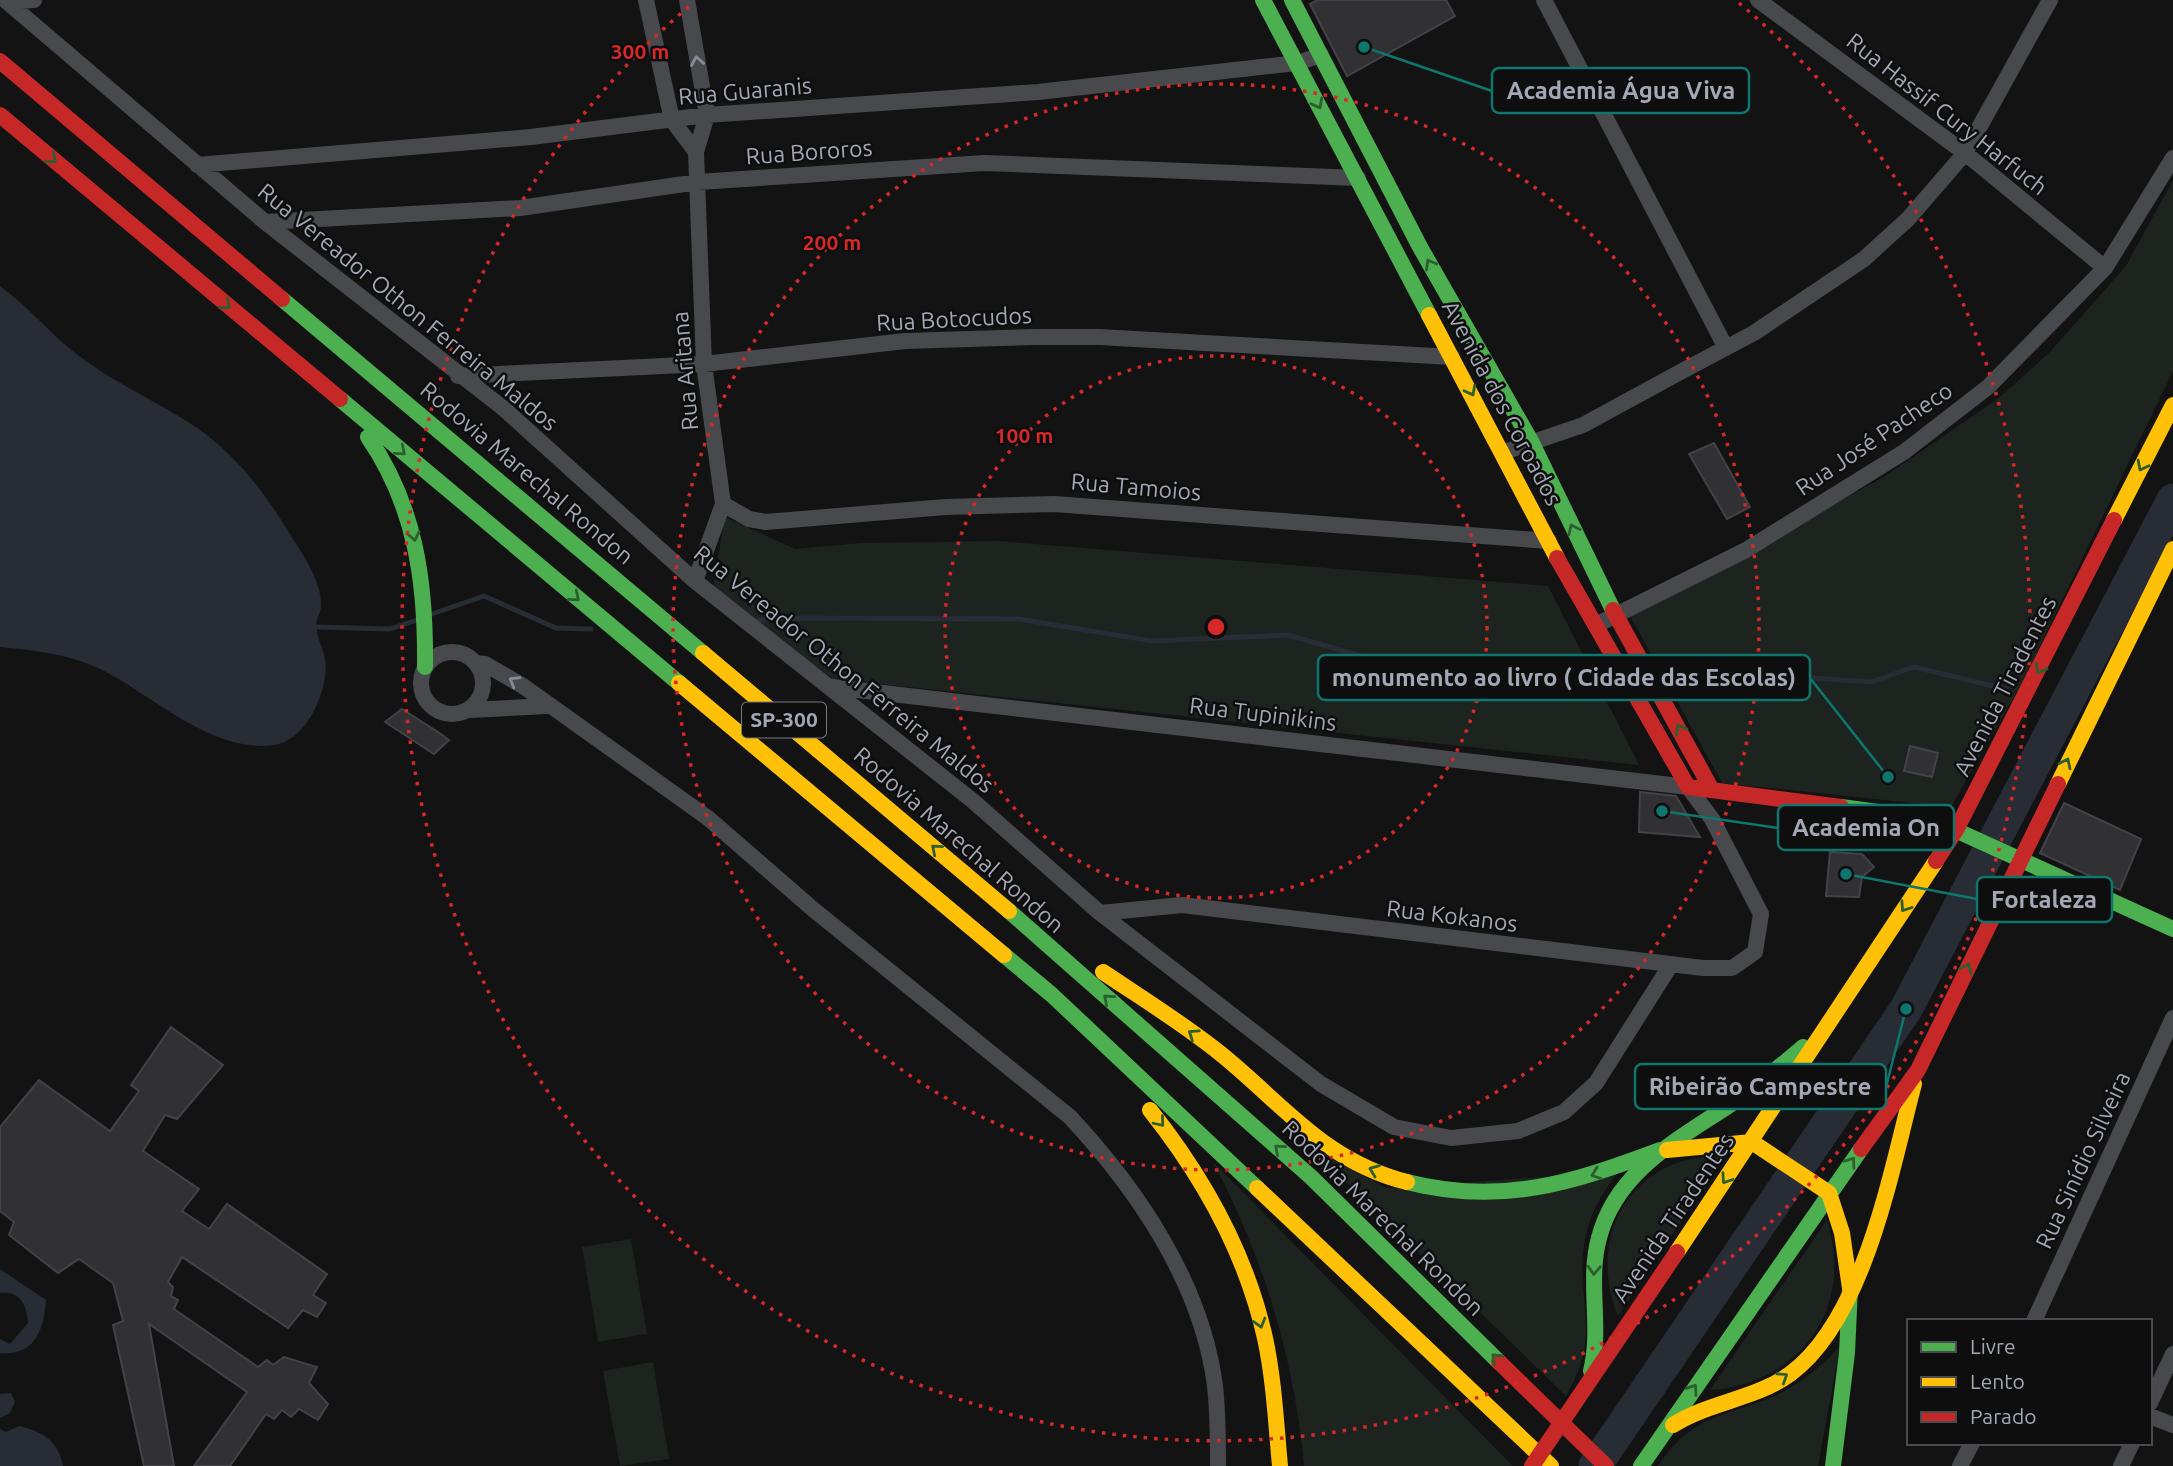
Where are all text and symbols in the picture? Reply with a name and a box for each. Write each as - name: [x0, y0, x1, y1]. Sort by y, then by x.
- street label: Rua Hassif Cury Harfuch: [1842, 28, 2052, 199]
- text: 300 m: [611, 39, 669, 63]
- one-way arrow: [691, 55, 706, 67]
- callout: Academia Água Viva: [1492, 68, 1749, 113]
- street label: Rua Guaranis: [677, 72, 813, 109]
- text: Academia Água Viva: [1507, 75, 1735, 104]
- one-way arrow: [1310, 96, 1323, 109]
- street label: Rua Bororos: [745, 135, 873, 168]
- one-way arrow: [43, 151, 56, 163]
- street label: Rua Vereador Othon Ferreira Maldos: [254, 178, 563, 435]
- text: 200 m: [803, 230, 861, 254]
- one-way arrow: [1425, 259, 1438, 272]
- street label: Avenida dos Coroados: [1438, 296, 1567, 509]
- one-way arrow: [218, 297, 231, 309]
- street label: Rua Botocudos: [876, 302, 1032, 335]
- street label: Rua Aritana: [667, 310, 702, 432]
- street label: Rodovia Marechal Rondon: [416, 376, 639, 569]
- street label: Rua José Pacheco: [1791, 377, 1957, 500]
- one-way arrow: [1462, 384, 1476, 396]
- text: 100 m: [995, 423, 1053, 447]
- one-way arrow: [393, 443, 406, 455]
- one-way arrow: [2137, 459, 2151, 471]
- street label: Rua Tamoios: [1070, 468, 1202, 505]
- one-way arrow: [1567, 524, 1581, 536]
- one-way arrow: [405, 530, 420, 542]
- street label: Rua Vereador Othon Ferreira Maldos: [690, 540, 999, 797]
- one-way arrow: [566, 589, 579, 601]
- street label: Avenida Tiradentes: [1948, 592, 2061, 780]
- centre of rings: [1204, 615, 1228, 639]
- callout: monumento ao livro ( Cidade das Escolas): [1318, 655, 1810, 700]
- one-way arrow: [2034, 662, 2048, 674]
- text: monumento ao livro ( Cidade das Escolas): [1332, 664, 1796, 691]
- one-way arrow: [508, 676, 521, 689]
- street label: Rua Tupinikins: [1188, 692, 1338, 735]
- road number: SP-300: [742, 702, 826, 738]
- one-way arrow: [1675, 724, 1688, 737]
- street label: Rodovia Marechal Rondon: [849, 742, 1069, 937]
- one-way arrow: [2058, 758, 2072, 770]
- callout: Academia On: [1778, 805, 1954, 850]
- text: Academia On: [1792, 814, 1940, 841]
- one-way arrow: [932, 845, 945, 857]
- callout: Fortaleza: [1977, 877, 2112, 922]
- text: Fortaleza: [1991, 886, 2097, 913]
- street label: Rua Kokanos: [1385, 895, 1519, 936]
- one-way arrow: [1901, 899, 1913, 912]
- one-way arrow: [1959, 963, 1973, 975]
- one-way arrow: [1103, 995, 1116, 1007]
- one-way arrow: [1188, 1030, 1201, 1043]
- callout: Ribeirão Campestre: [1635, 1064, 1886, 1109]
- street label: Rua Sinídio Silveira: [2031, 1067, 2135, 1252]
- text: Ribeirão Campestre: [1649, 1073, 1871, 1100]
- one-way arrow: [1152, 1113, 1164, 1126]
- street label: Rodovia Marechal Rondon: [1278, 1115, 1489, 1320]
- street label: Avenida Tiradentes: [1607, 1129, 1738, 1307]
- one-way arrow: [1274, 1145, 1287, 1157]
- one-way arrow: [1842, 1157, 1855, 1170]
- one-way arrow: [1368, 1165, 1380, 1179]
- one-way arrow: [1590, 1165, 1602, 1179]
- one-way arrow: [1722, 1171, 1734, 1184]
- one-way arrow: [1587, 1265, 1602, 1276]
- one-way arrow: [1252, 1317, 1267, 1329]
- legend: [1907, 1319, 2152, 1445]
- text: Livre: [1970, 1334, 2016, 1358]
- one-way arrow: [1491, 1353, 1504, 1366]
- text: Lento: [1970, 1369, 2025, 1393]
- one-way arrow: [1776, 1373, 1789, 1386]
- one-way arrow: [1685, 1384, 1698, 1397]
- text: Parado: [1970, 1404, 2036, 1428]

